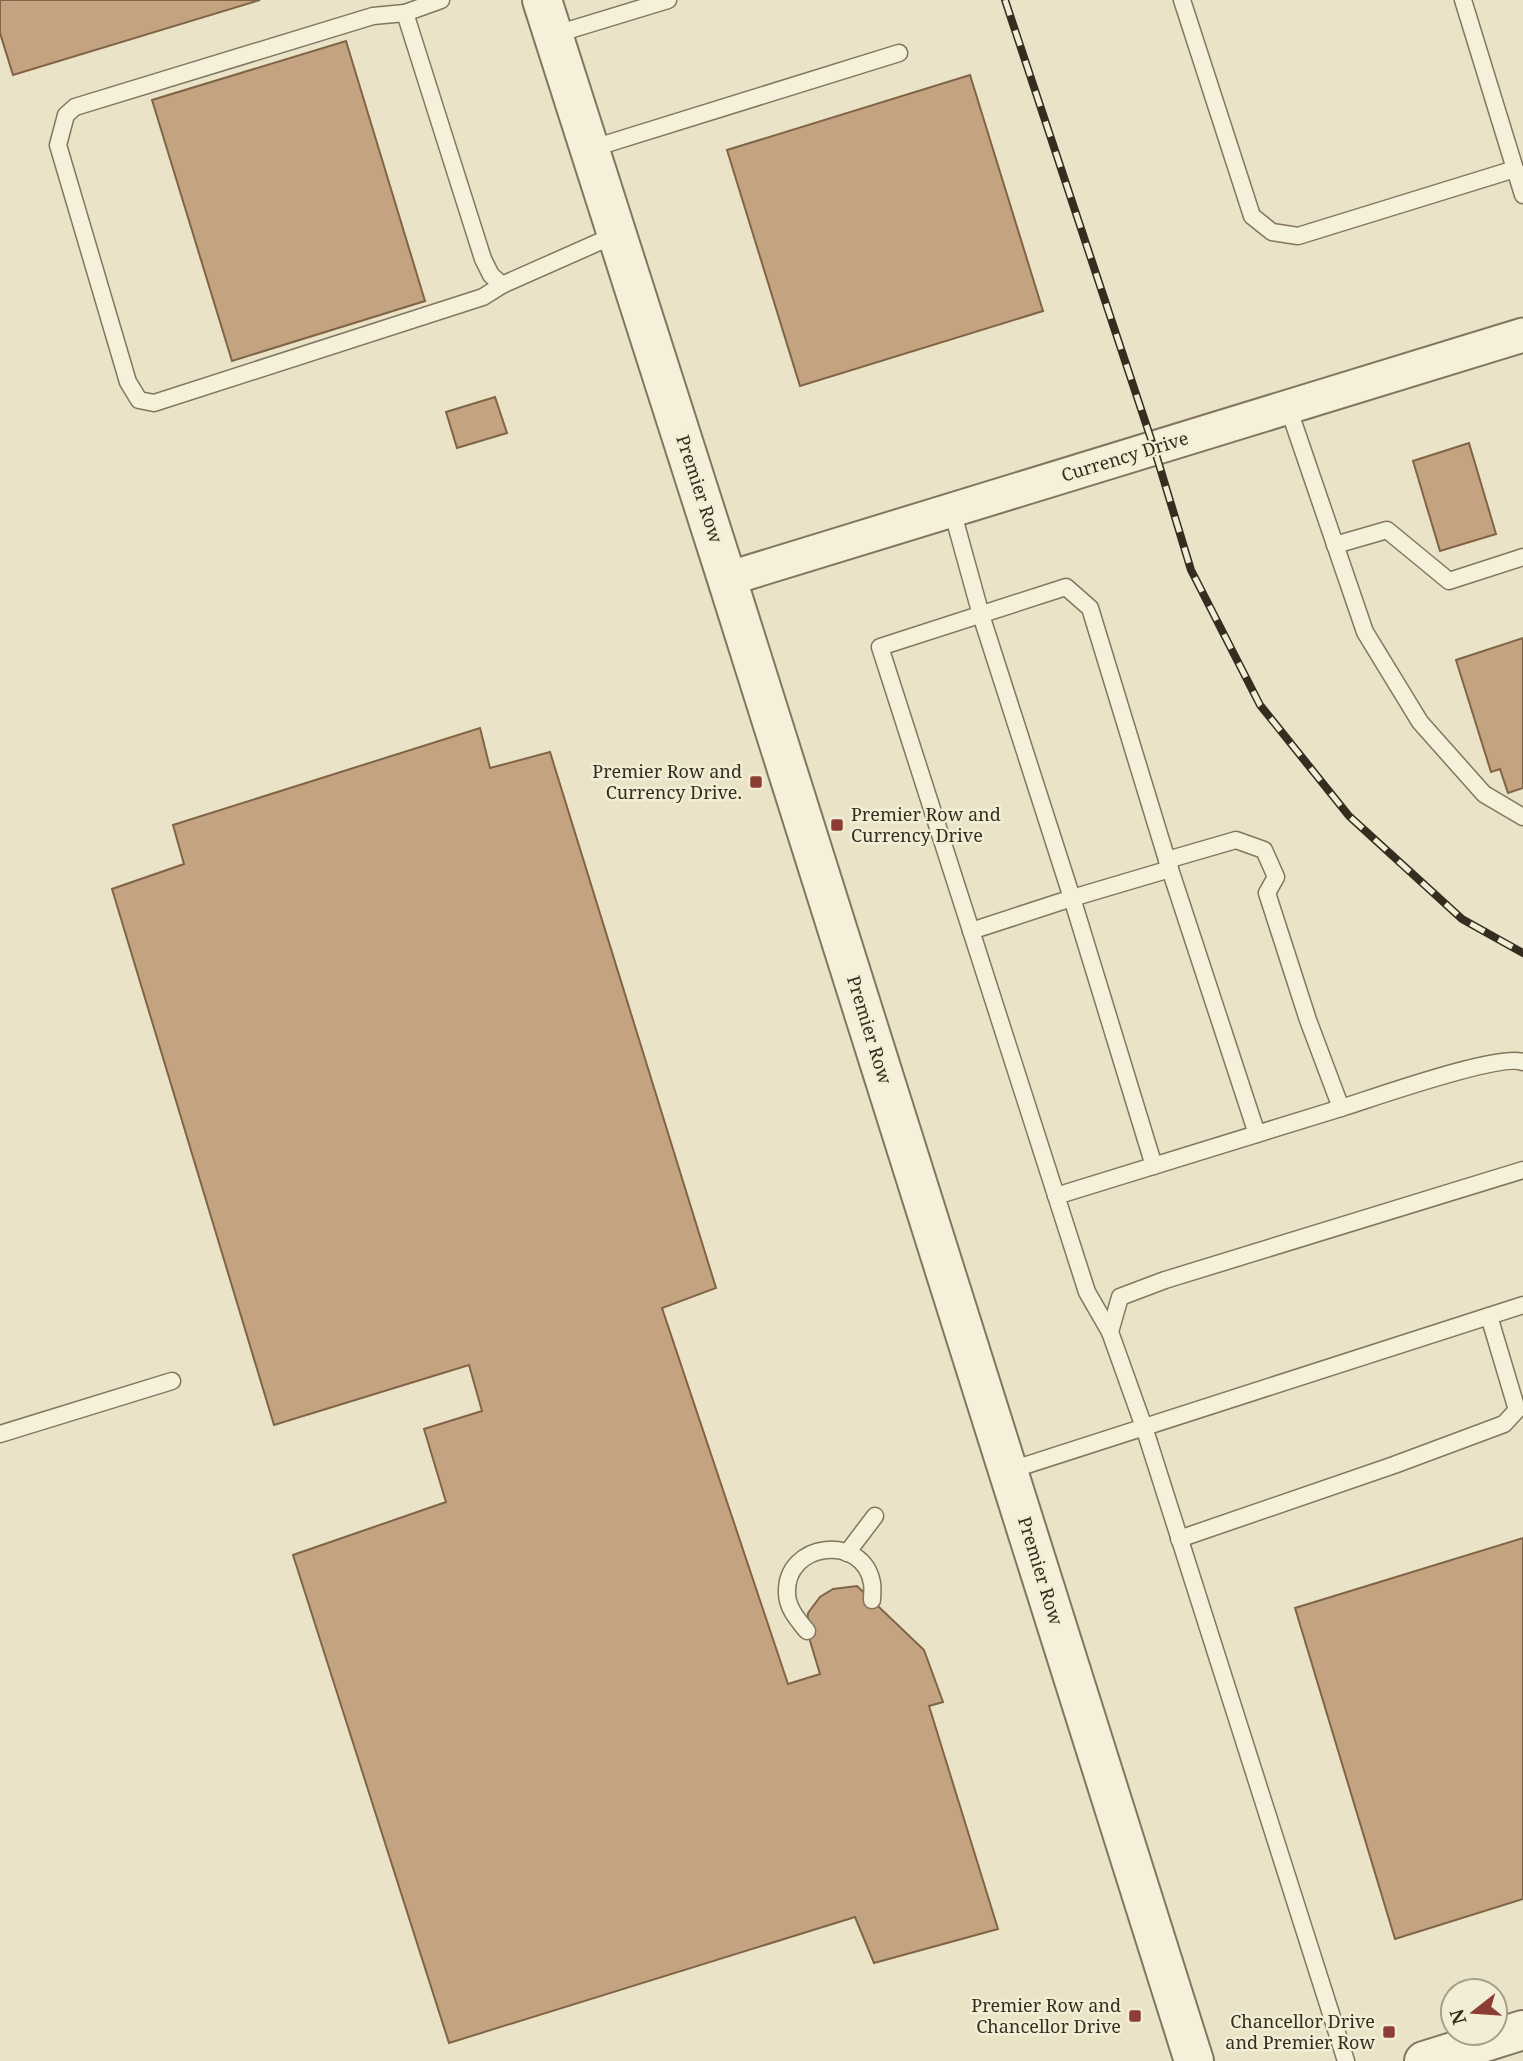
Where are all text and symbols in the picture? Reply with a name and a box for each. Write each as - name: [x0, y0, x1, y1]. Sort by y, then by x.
- street label: Currency Drive: [1058, 425, 1191, 487]
- street label: Premier Row: [671, 432, 729, 546]
- place label: Premier Row and Currency Drive.: [592, 759, 742, 804]
- marker: Premier Row and Currency Drive.: [748, 774, 764, 790]
- place label: Premier Row and Currency Drive: [851, 802, 1001, 847]
- marker: Premier Row and Currency Drive: [829, 817, 845, 833]
- street label: Premier Row: [842, 973, 898, 1087]
- street label: Premier Row: [1013, 1514, 1069, 1628]
- north arrow: [1439, 1977, 1509, 2047]
- place label: Premier Row and Chancellor Drive: [971, 1993, 1121, 2038]
- text: N: [1443, 2006, 1472, 2028]
- marker: Premier Row and Chancellor Drive: [1127, 2008, 1143, 2024]
- place label: Chancellor Drive and Premier Row: [1225, 2009, 1375, 2054]
- marker: Chancellor Drive and Premier Row: [1381, 2024, 1397, 2040]

